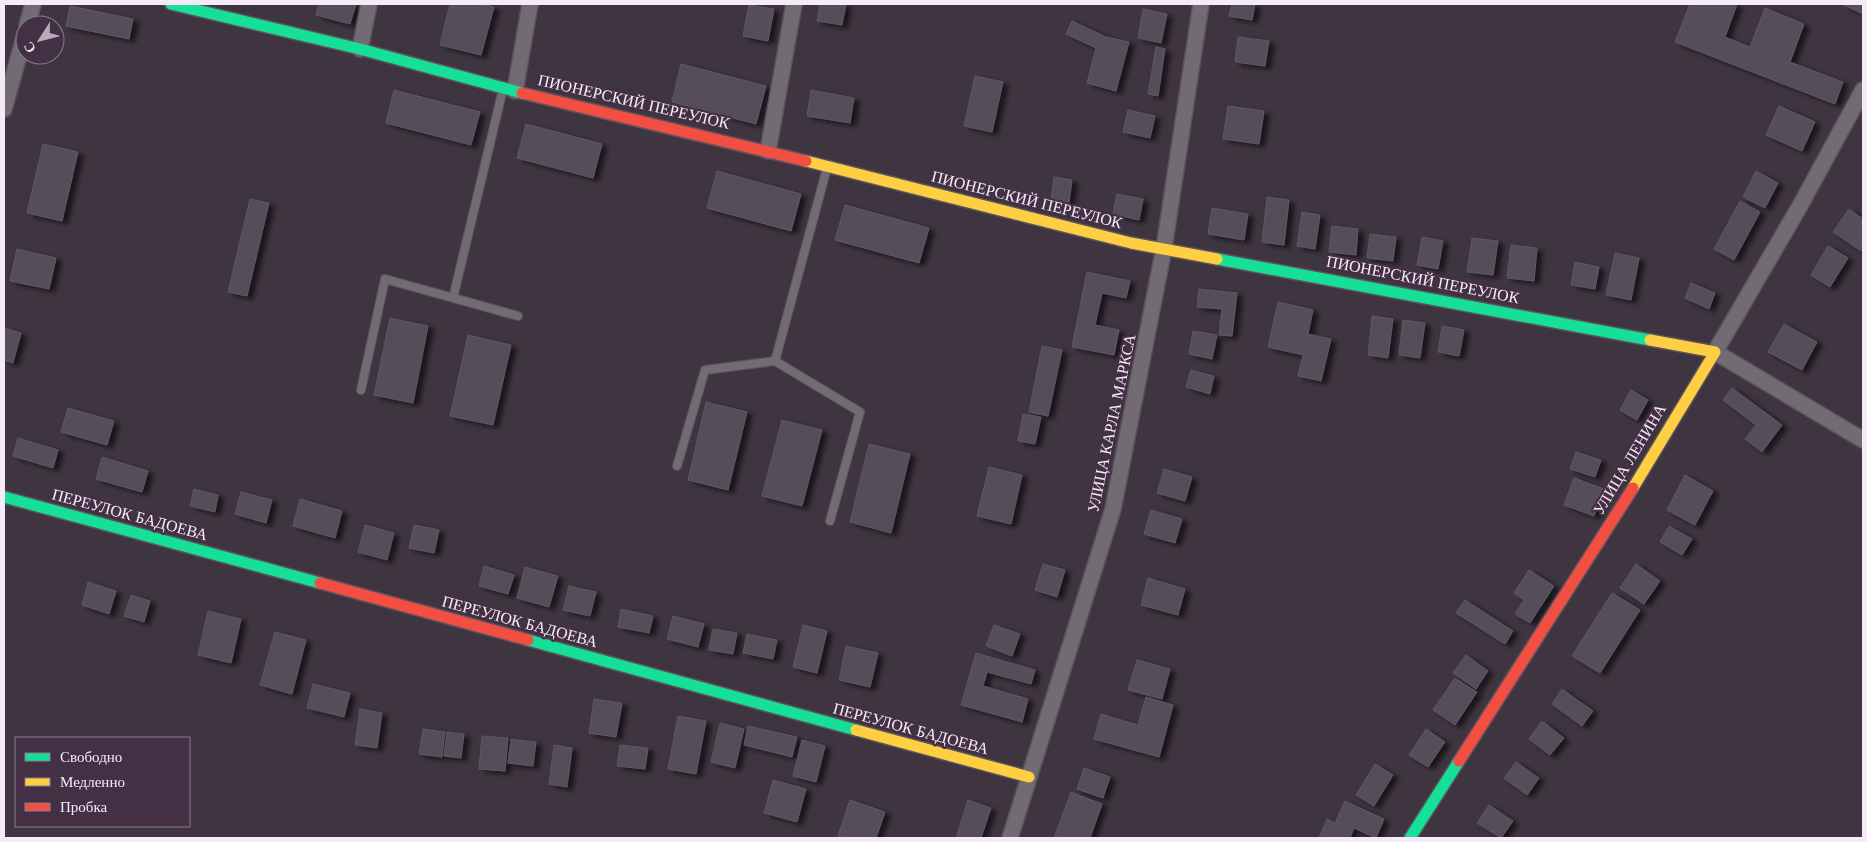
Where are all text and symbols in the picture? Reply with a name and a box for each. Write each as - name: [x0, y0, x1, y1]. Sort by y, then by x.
- north arrow: [15, 15, 65, 65]
- text: С: [21, 39, 39, 56]
- street label: ПИОНЕРСКИЙ ПЕРЕУЛОК: [536, 70, 732, 132]
- street label: ПИОНЕРСКИЙ ПЕРЕУЛОК: [930, 167, 1125, 232]
- street label: ПИОНЕРСКИЙ ПЕРЕУЛОК: [1325, 251, 1521, 307]
- street label: УЛИЦА КАРЛА МАРКСА: [1084, 332, 1140, 514]
- street label: УЛИЦА ЛЕНИНА: [1590, 401, 1670, 518]
- street label: ПЕРЕУЛОК БАДОЕВА: [50, 485, 210, 545]
- street label: ПЕРЕУЛОК БАДОЕВА: [440, 592, 600, 652]
- street label: ПЕРЕУЛОК БАДОЕВА: [831, 699, 991, 759]
- legend: [15, 737, 190, 827]
- text: Свободно: [60, 749, 122, 765]
- text: Медленно: [60, 774, 125, 790]
- text: Пробка: [60, 799, 108, 815]

